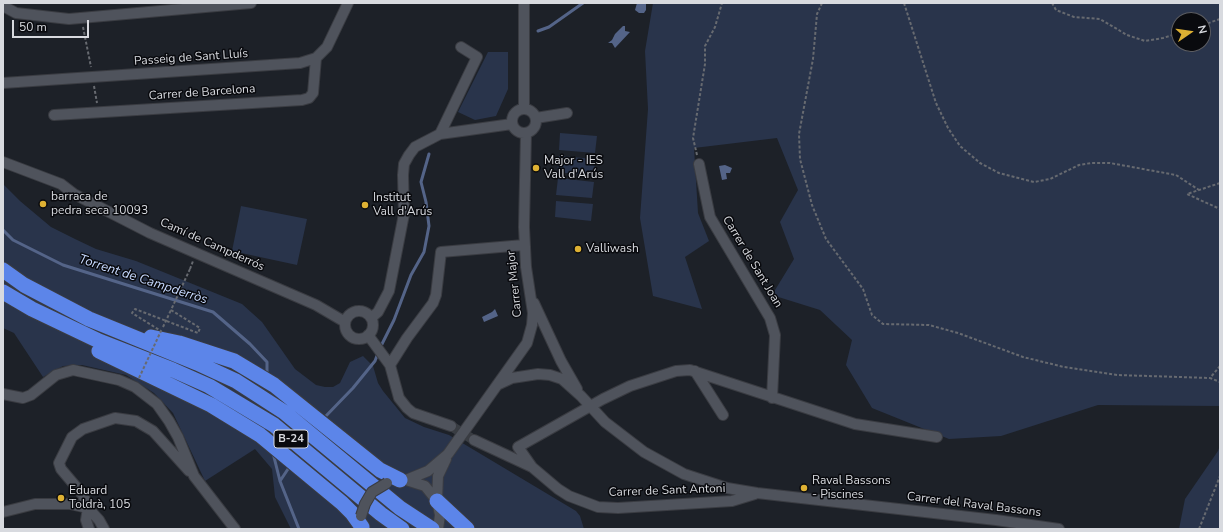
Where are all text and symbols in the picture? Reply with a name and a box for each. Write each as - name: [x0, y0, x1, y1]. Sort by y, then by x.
- scale bar: [14, 12, 91, 38]
- north arrow: [1171, 12, 1211, 52]
- text: 50 m: [19, 19, 47, 35]
- text: N: [1194, 24, 1210, 35]
- street label: Passeig de Sant Lluís: [134, 47, 248, 69]
- street label: Carrer de Barcelona: [148, 82, 256, 104]
- place label: Major - IES Vall d'Arús: [544, 154, 603, 182]
- marker: Major - IES Vall d'Arús: [531, 163, 541, 173]
- place label: barraca de pedra seca 10093: [51, 190, 148, 218]
- place label: Institut Vall d'Arús: [373, 191, 432, 219]
- marker: barraca de pedra seca 10093: [38, 199, 48, 209]
- marker: Institut Vall d'Arús: [360, 200, 370, 210]
- street label: Carrer de Sant Joan: [719, 213, 785, 311]
- street label: Camí de Campderrós: [158, 216, 266, 274]
- place label: Valliwash: [586, 242, 639, 256]
- marker: Valliwash: [573, 244, 583, 254]
- street label: Carrer Major: [504, 250, 526, 318]
- water label: Torrent de Campderròs: [77, 252, 209, 308]
- road number: B-24: [274, 430, 308, 448]
- place label: Raval Bassons - Piscines: [812, 474, 891, 502]
- street label: Carrer de Sant Antoni: [608, 482, 726, 500]
- marker: Raval Bassons - Piscines: [799, 483, 809, 493]
- place label: Eduard Toldrà, 105: [69, 484, 130, 512]
- street label: Carrer del Raval Bassons: [906, 490, 1042, 520]
- marker: Eduard Toldrà, 105: [56, 493, 66, 503]

